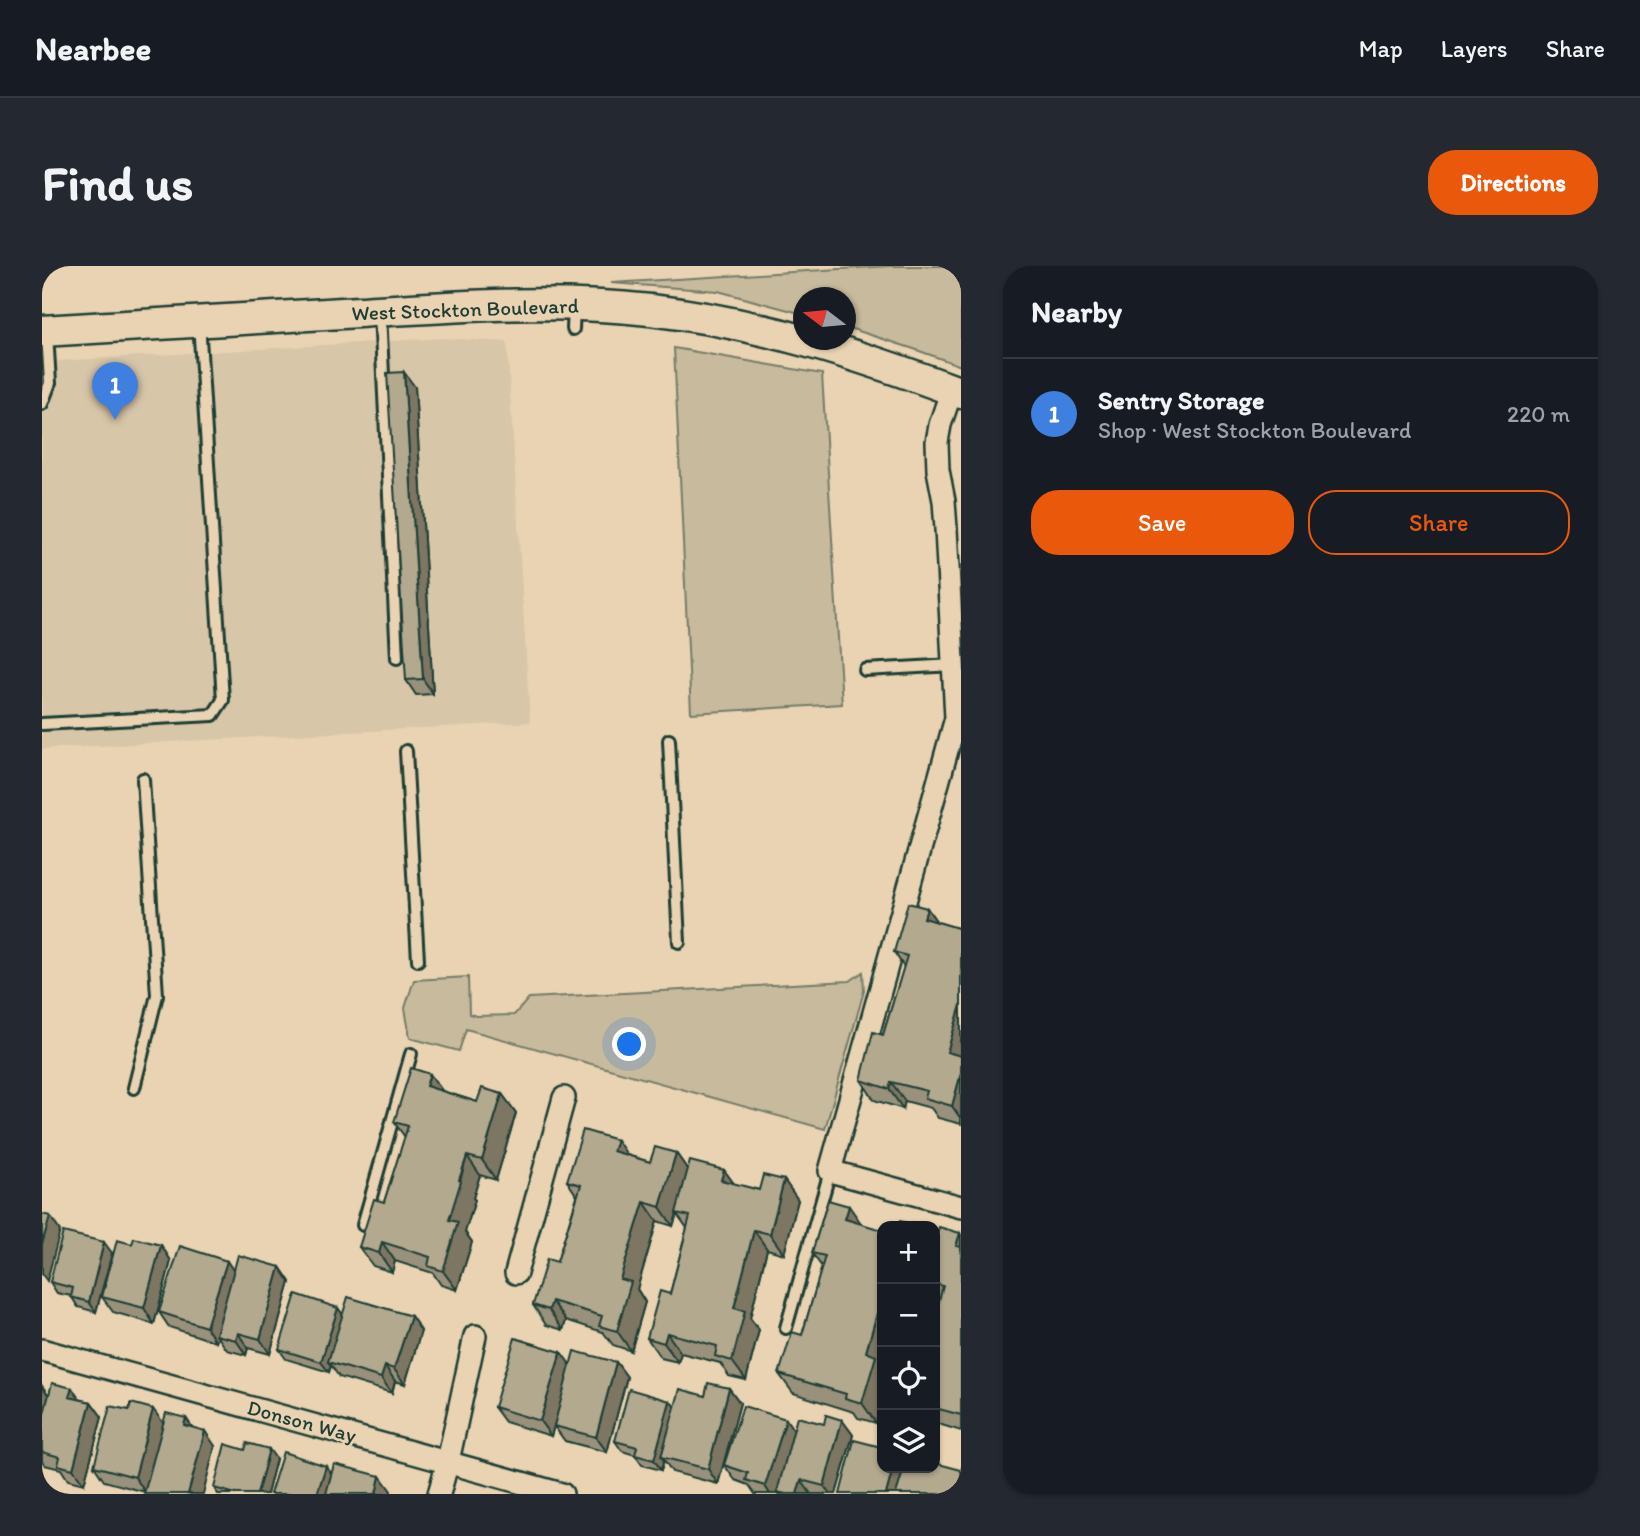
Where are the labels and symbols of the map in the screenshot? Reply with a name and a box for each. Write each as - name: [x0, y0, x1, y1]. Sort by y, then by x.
- north arrow: [793, 287, 856, 350]
- street label: West Stockton Boulevard: [351, 293, 579, 325]
- pin: 1: [92, 362, 138, 420]
- your location: [612, 1027, 646, 1061]
- street label: Donson Way: [245, 1394, 359, 1448]

